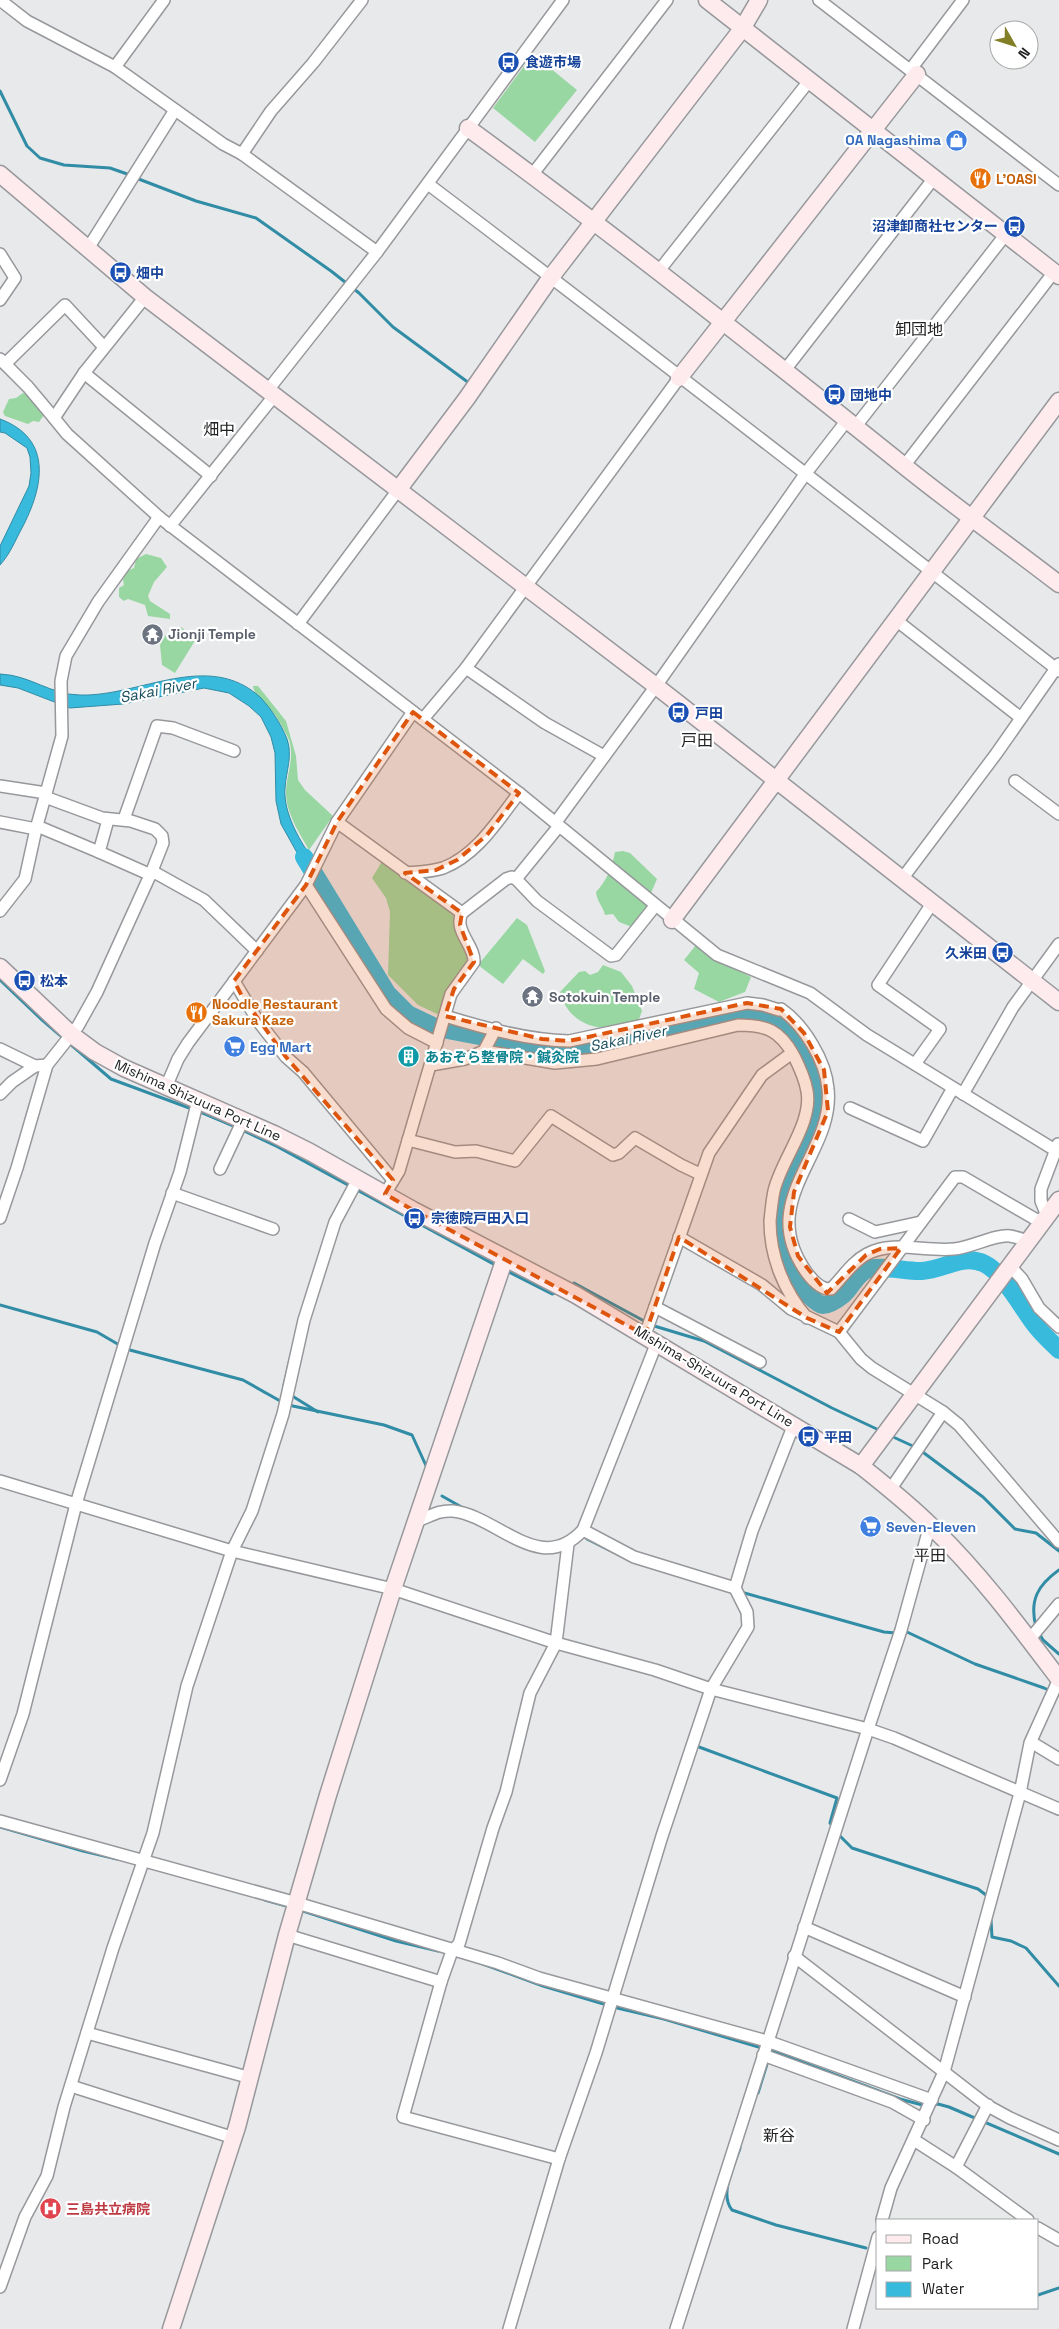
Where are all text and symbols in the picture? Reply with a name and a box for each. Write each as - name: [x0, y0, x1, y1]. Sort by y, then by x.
- north arrow: [989, 20, 1039, 70]
- text: N: [1014, 44, 1034, 62]
- bus stop icon: 食遊市場: [497, 50, 521, 74]
- place label: 食遊市場: [525, 53, 581, 71]
- shop icon: OA Nagashima: [945, 128, 969, 152]
- place label: OA Nagashima: [845, 131, 941, 149]
- restaurant icon: L’OASI: [968, 167, 992, 191]
- place label: L’OASI: [996, 170, 1037, 188]
- bus stop icon: 沼津卸商社センター: [1002, 214, 1026, 238]
- place label: 沼津卸商社センター: [872, 217, 998, 235]
- bus stop icon: 畑中: [108, 261, 132, 285]
- place label: 畑中: [136, 264, 164, 282]
- district label: 卸団地: [895, 319, 943, 340]
- bus stop icon: 団地中: [822, 383, 846, 407]
- place label: 団地中: [850, 386, 892, 404]
- district label: 畑中: [203, 419, 235, 440]
- temple icon: Jionji Temple: [140, 622, 164, 646]
- place label: Jionji Temple: [168, 625, 256, 643]
- water label: Sakai River: [118, 673, 199, 707]
- bus stop icon: 戸田: [667, 701, 691, 725]
- place label: 戸田: [695, 704, 723, 722]
- district label: 戸田: [681, 730, 713, 751]
- bus stop icon: 久米田: [991, 941, 1015, 965]
- place label: 久米田: [945, 944, 987, 962]
- bus stop icon: 松本: [12, 969, 36, 993]
- place label: 松本: [40, 972, 68, 990]
- temple icon: Sotokuin Temple: [521, 985, 545, 1009]
- place label: Sotokuin Temple: [549, 988, 660, 1006]
- place label: Noodle Restaurant Sakura Kaze: [212, 995, 338, 1029]
- restaurant icon: Noodle Restaurant Sakura Kaze: [184, 1000, 208, 1024]
- water label: Sakai River: [588, 1020, 669, 1055]
- supermarket icon: Egg Mart: [222, 1035, 246, 1059]
- place label: Egg Mart: [250, 1038, 312, 1056]
- building icon: あおぞら整骨院・鍼灸院: [397, 1045, 421, 1069]
- place label: あおぞら整骨院・鍼灸院: [425, 1048, 579, 1066]
- street label: Mishima Shizuura Port Line: [112, 1055, 284, 1145]
- bus stop icon: 宗徳院戸田入口: [403, 1206, 427, 1230]
- place label: 宗徳院戸田入口: [431, 1209, 529, 1227]
- street label: Mishima-Shizuura Port Line: [631, 1321, 797, 1431]
- bus stop icon: 平田: [796, 1425, 820, 1449]
- place label: 平田: [824, 1428, 852, 1446]
- supermarket icon: Seven-Eleven: [858, 1515, 882, 1539]
- place label: Seven-Eleven: [886, 1518, 976, 1536]
- district label: 平田: [914, 1545, 946, 1566]
- district label: 新谷: [763, 2125, 795, 2146]
- hospital icon: 三島共立病院: [38, 2197, 62, 2221]
- place label: 三島共立病院: [66, 2200, 150, 2218]
- legend: [876, 2219, 1039, 2309]
- text: Road: [922, 2229, 959, 2248]
- text: Park: [922, 2254, 953, 2273]
- text: Water: [922, 2279, 965, 2298]

